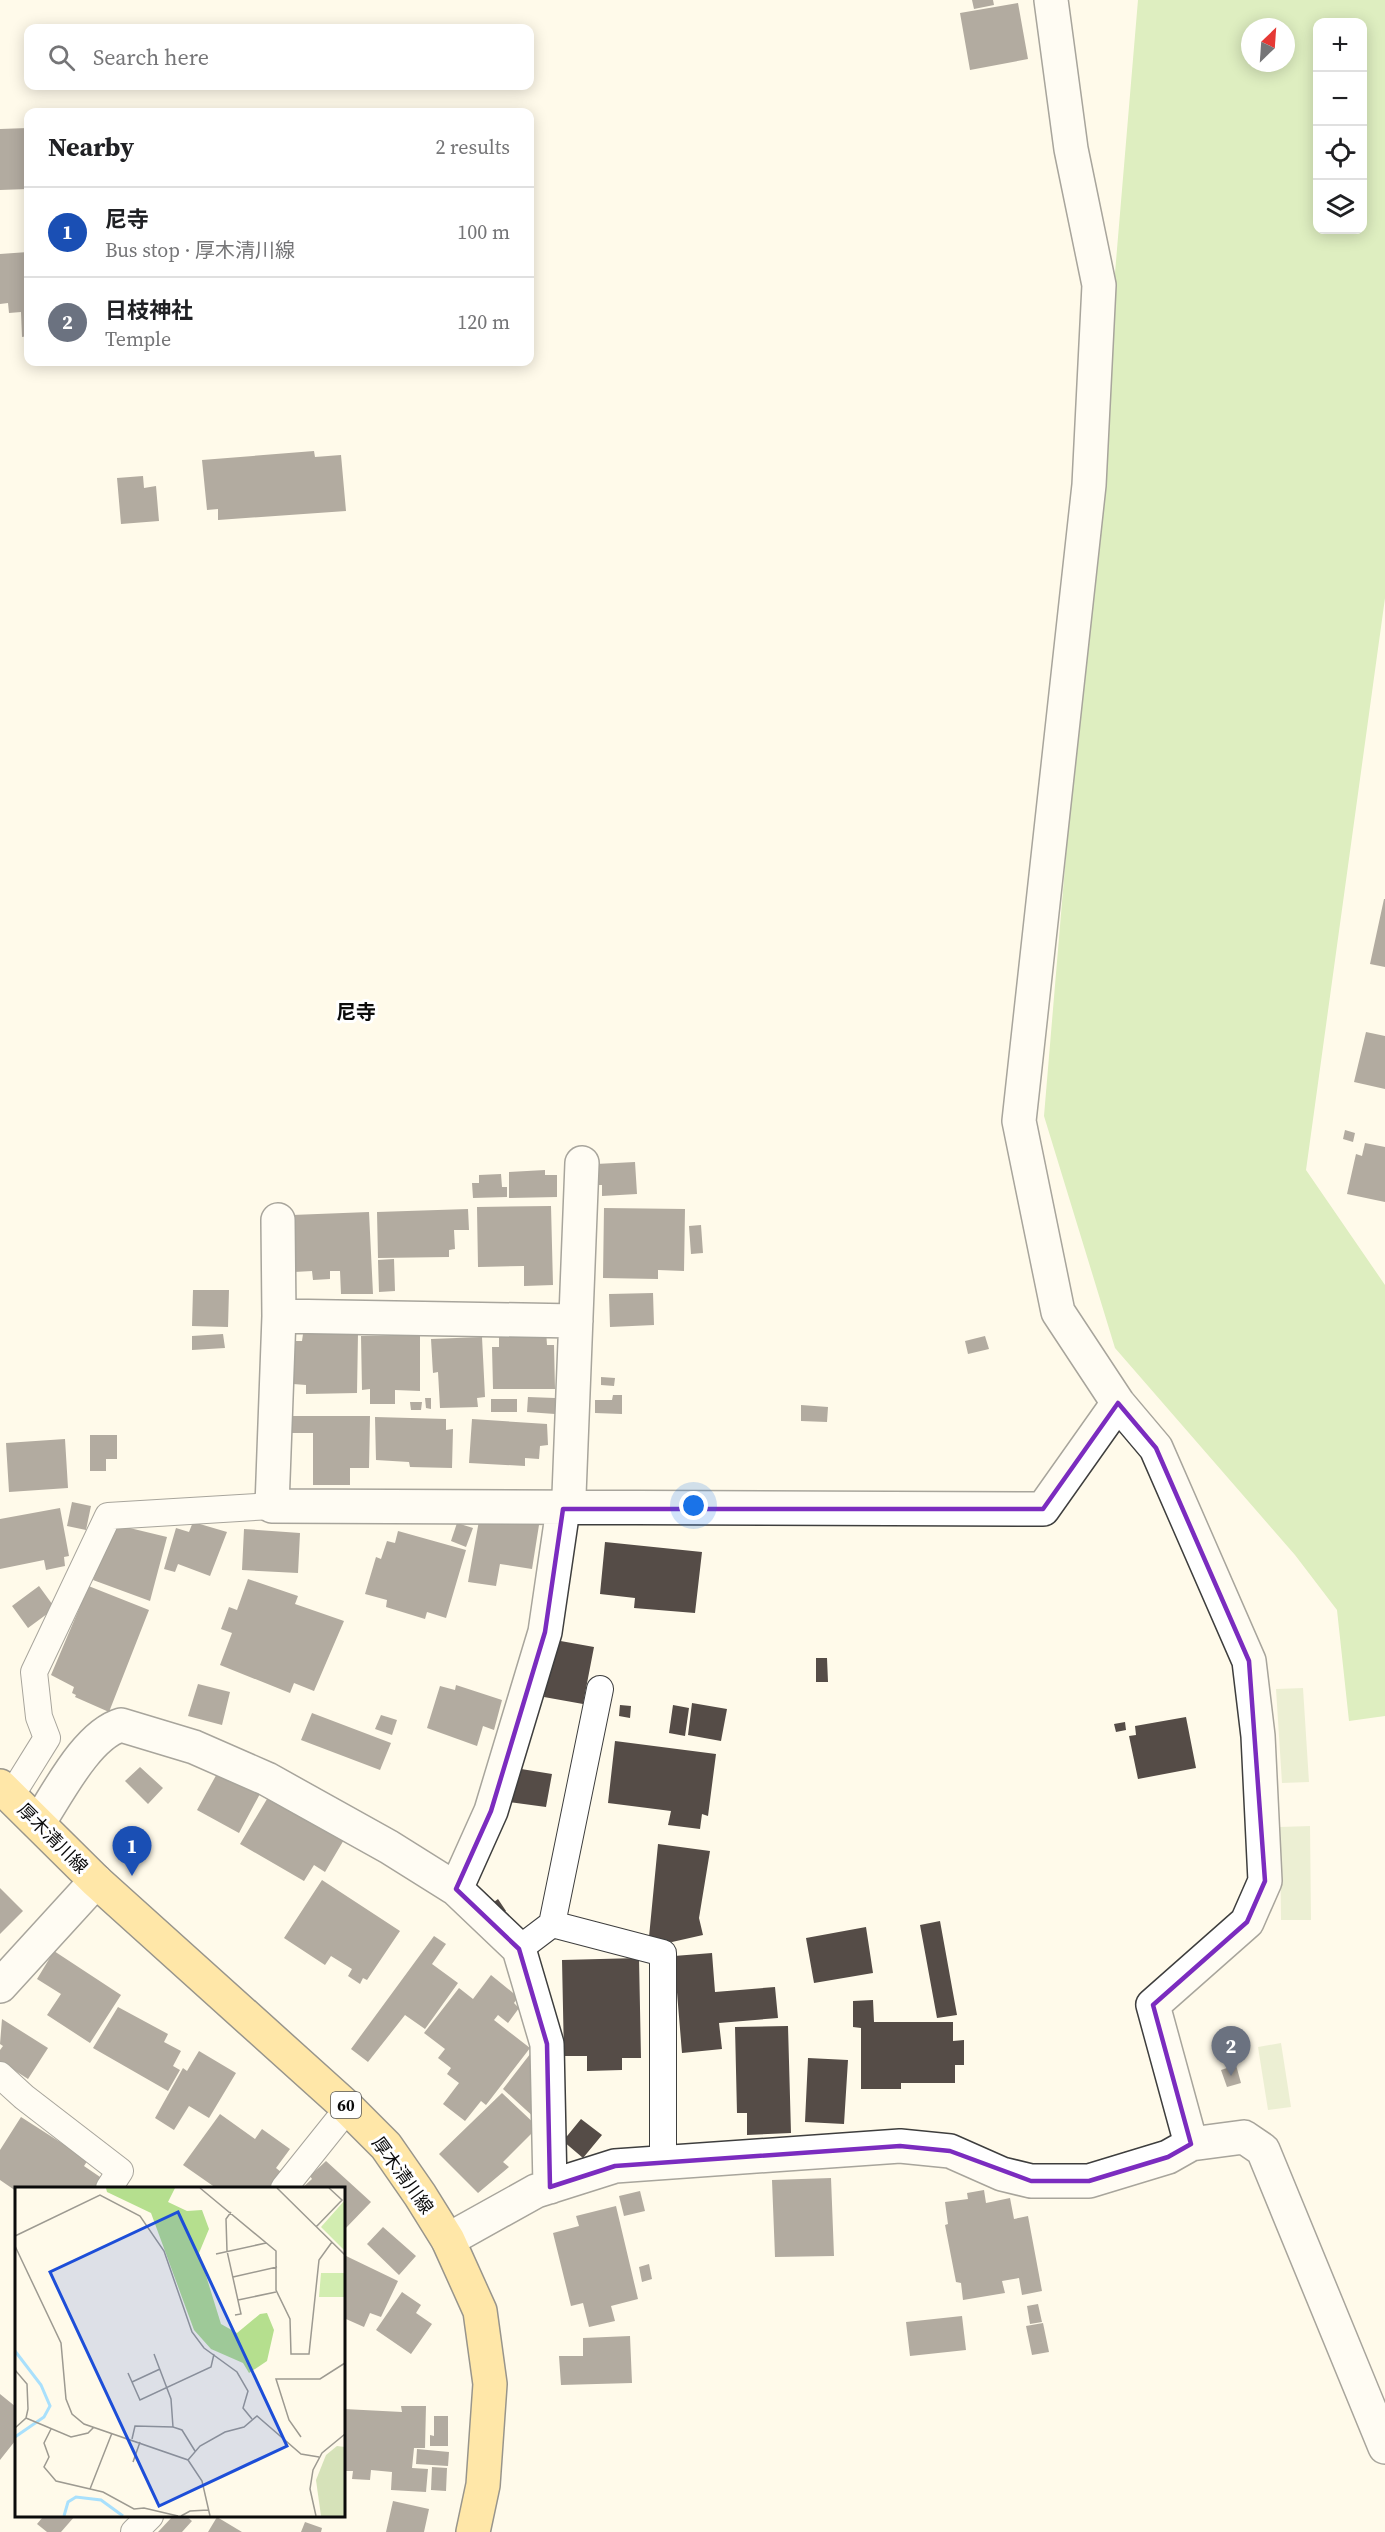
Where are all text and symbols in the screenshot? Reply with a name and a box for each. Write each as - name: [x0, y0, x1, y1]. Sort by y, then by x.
- north arrow: [1241, 18, 1295, 72]
- map controls: [1313, 18, 1367, 234]
- button: +: [1313, 18, 1367, 72]
- search box: [24, 24, 534, 90]
- icon: search: [45, 41, 78, 74]
- text: Search here: [93, 42, 209, 72]
- button: −: [1313, 72, 1367, 126]
- button: locate: [1313, 126, 1367, 180]
- text: Nearby: [48, 129, 134, 165]
- text: 2 results: [435, 133, 510, 161]
- button: layers: [1313, 180, 1367, 234]
- text: 尼寺: [105, 204, 149, 234]
- text: 1: [62, 218, 73, 246]
- text: 100 m: [457, 218, 510, 246]
- text: Bus stop · 厚木清川線: [105, 236, 295, 264]
- text: 日枝神社: [105, 295, 193, 325]
- text: 2: [62, 308, 73, 336]
- text: 120 m: [457, 308, 510, 336]
- text: Temple: [105, 325, 171, 353]
- district label: 尼寺: [336, 998, 376, 1026]
- your location: [679, 1491, 708, 1520]
- street label: 厚木清川線: [12, 1797, 94, 1879]
- pin: 1: [112, 1826, 152, 1876]
- pin: 2: [1212, 2026, 1250, 2076]
- road number: 60: [331, 2092, 361, 2118]
- street label: 厚木清川線: [366, 2131, 440, 2219]
- inset map: [15, 2187, 345, 2517]

